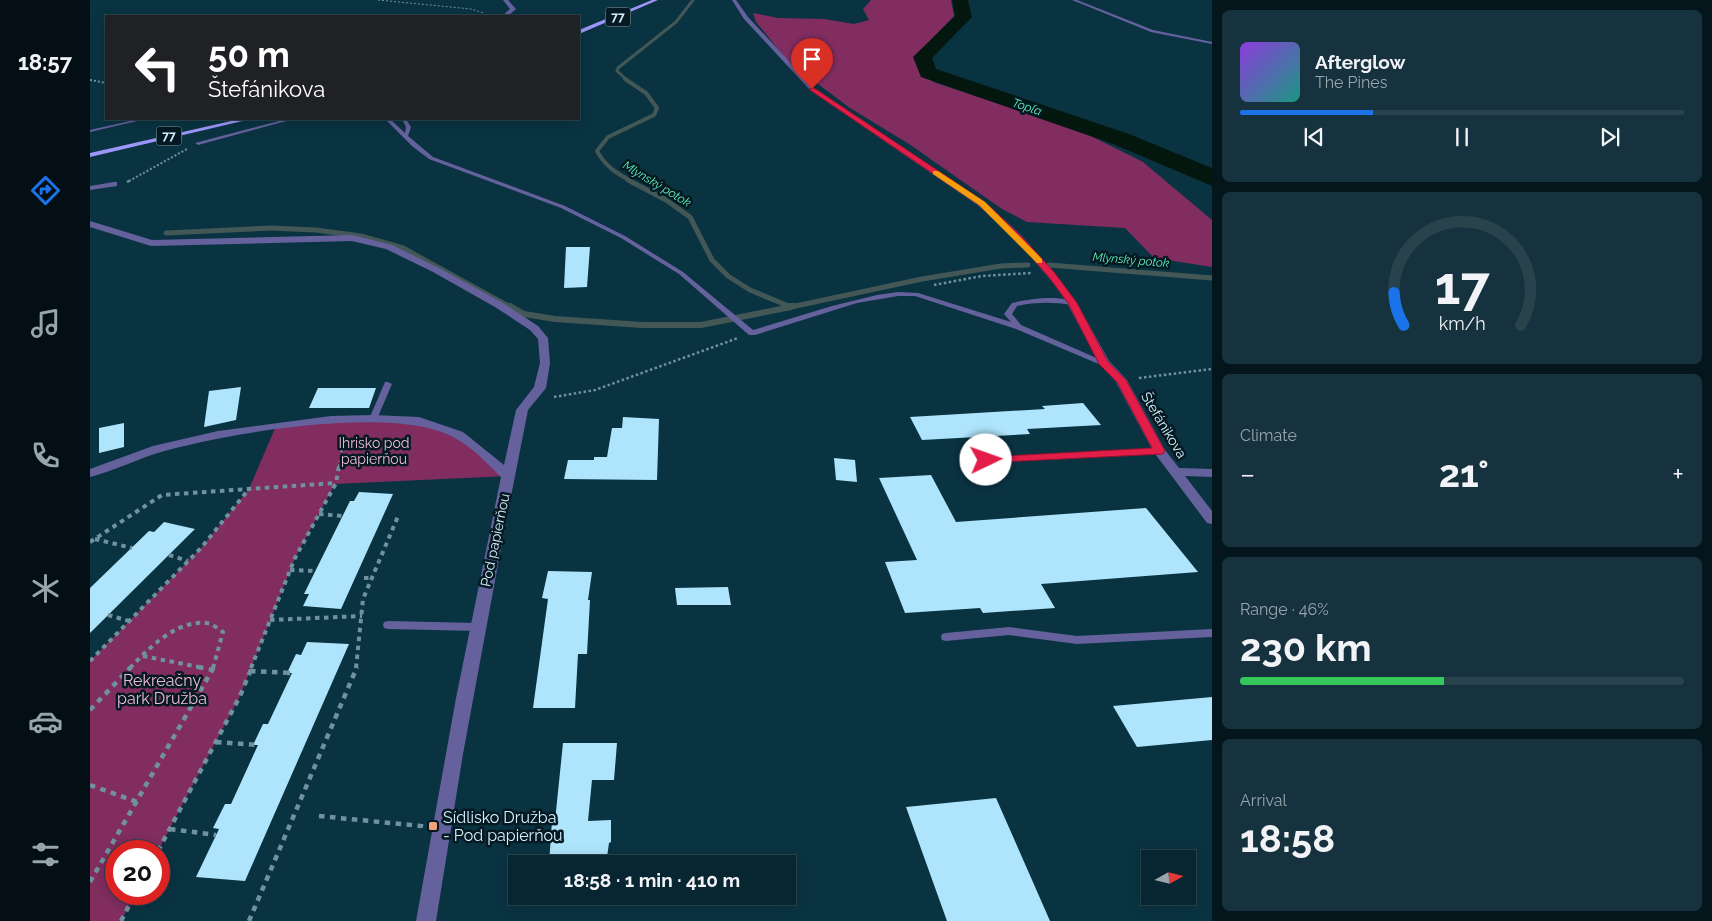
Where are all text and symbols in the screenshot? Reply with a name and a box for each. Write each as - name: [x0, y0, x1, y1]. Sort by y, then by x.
- road number: 77: [606, 8, 630, 26]
- text: 50 m: [208, 34, 290, 75]
- icon: left: [125, 35, 190, 100]
- pin: [791, 38, 833, 89]
- icon: arrive: [798, 45, 826, 73]
- text: 18:57: [18, 49, 72, 75]
- text: Afterglow: [1315, 51, 1405, 73]
- text: The Pines: [1315, 73, 1387, 92]
- text: Štefánikova: [208, 76, 325, 102]
- water label: Topľa: [1010, 95, 1044, 119]
- icon: previous: [1300, 123, 1328, 151]
- icon: pause: [1448, 123, 1476, 151]
- icon: next: [1596, 123, 1624, 151]
- road number: 77: [156, 126, 182, 146]
- water label: Mlynský potok: [620, 158, 694, 210]
- icon: directions: [28, 173, 63, 208]
- water label: Mlynský potok: [1092, 250, 1171, 270]
- text: 17: [1435, 255, 1490, 316]
- icon: music: [28, 306, 63, 341]
- text: km/h: [1438, 313, 1486, 334]
- street label: Štefánikova: [1138, 388, 1192, 461]
- text: Climate: [1240, 426, 1297, 445]
- position arrow: [959, 433, 1011, 485]
- park label: Ihrisko pod papierňou: [339, 435, 409, 467]
- icon: phone: [28, 438, 63, 473]
- text: 21°: [1439, 451, 1489, 496]
- text: −: [1240, 458, 1255, 491]
- text: +: [1672, 458, 1684, 491]
- street label: Pod papierňou: [477, 492, 513, 588]
- icon: climate: [28, 571, 63, 606]
- text: Range · 46%: [1240, 600, 1329, 619]
- text: 230 km: [1240, 625, 1372, 670]
- park label: Rekreačny park Družba: [117, 671, 207, 708]
- icon: car: [28, 704, 63, 739]
- text: Arrival: [1240, 791, 1287, 810]
- place label: Sídlisko Družba - Pod papierňou: [443, 808, 563, 845]
- text: 18:58: [1240, 816, 1335, 861]
- marker: Sídlisko Družba - Pod papierňou: [427, 820, 439, 832]
- icon: filters: [28, 837, 63, 872]
- speed limit sign: 20: [105, 840, 170, 905]
- north arrow: [1141, 850, 1196, 905]
- map controls: [1141, 850, 1196, 905]
- text: 18:58 · 1 min · 410 m: [564, 869, 740, 891]

